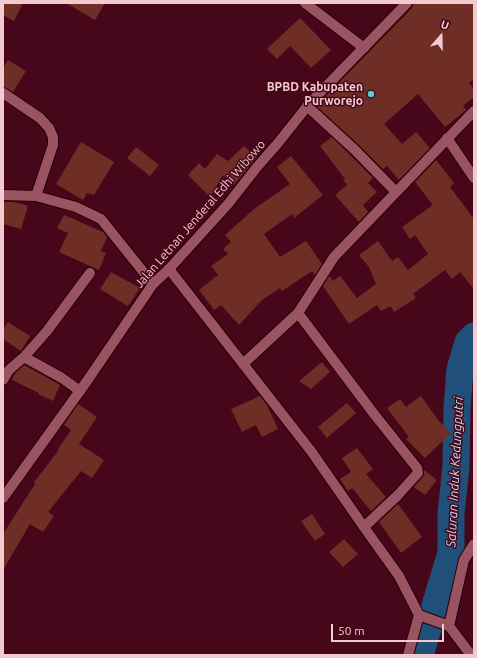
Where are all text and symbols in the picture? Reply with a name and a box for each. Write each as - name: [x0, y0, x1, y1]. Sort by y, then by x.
- north arrow: [421, 16, 461, 56]
- text: U: [439, 18, 451, 32]
- place label: BPBD Kabupaten Purworejo: [267, 80, 363, 108]
- marker: BPBD Kabupaten Purworejo: [366, 89, 376, 99]
- street label: Jalan Letnan Jenderal Edhi Wibowo: [132, 137, 268, 291]
- water label: Saluran Induk Kedungputri: [443, 396, 467, 548]
- scale bar: [333, 616, 446, 642]
- text: 50 m: [338, 624, 365, 637]

